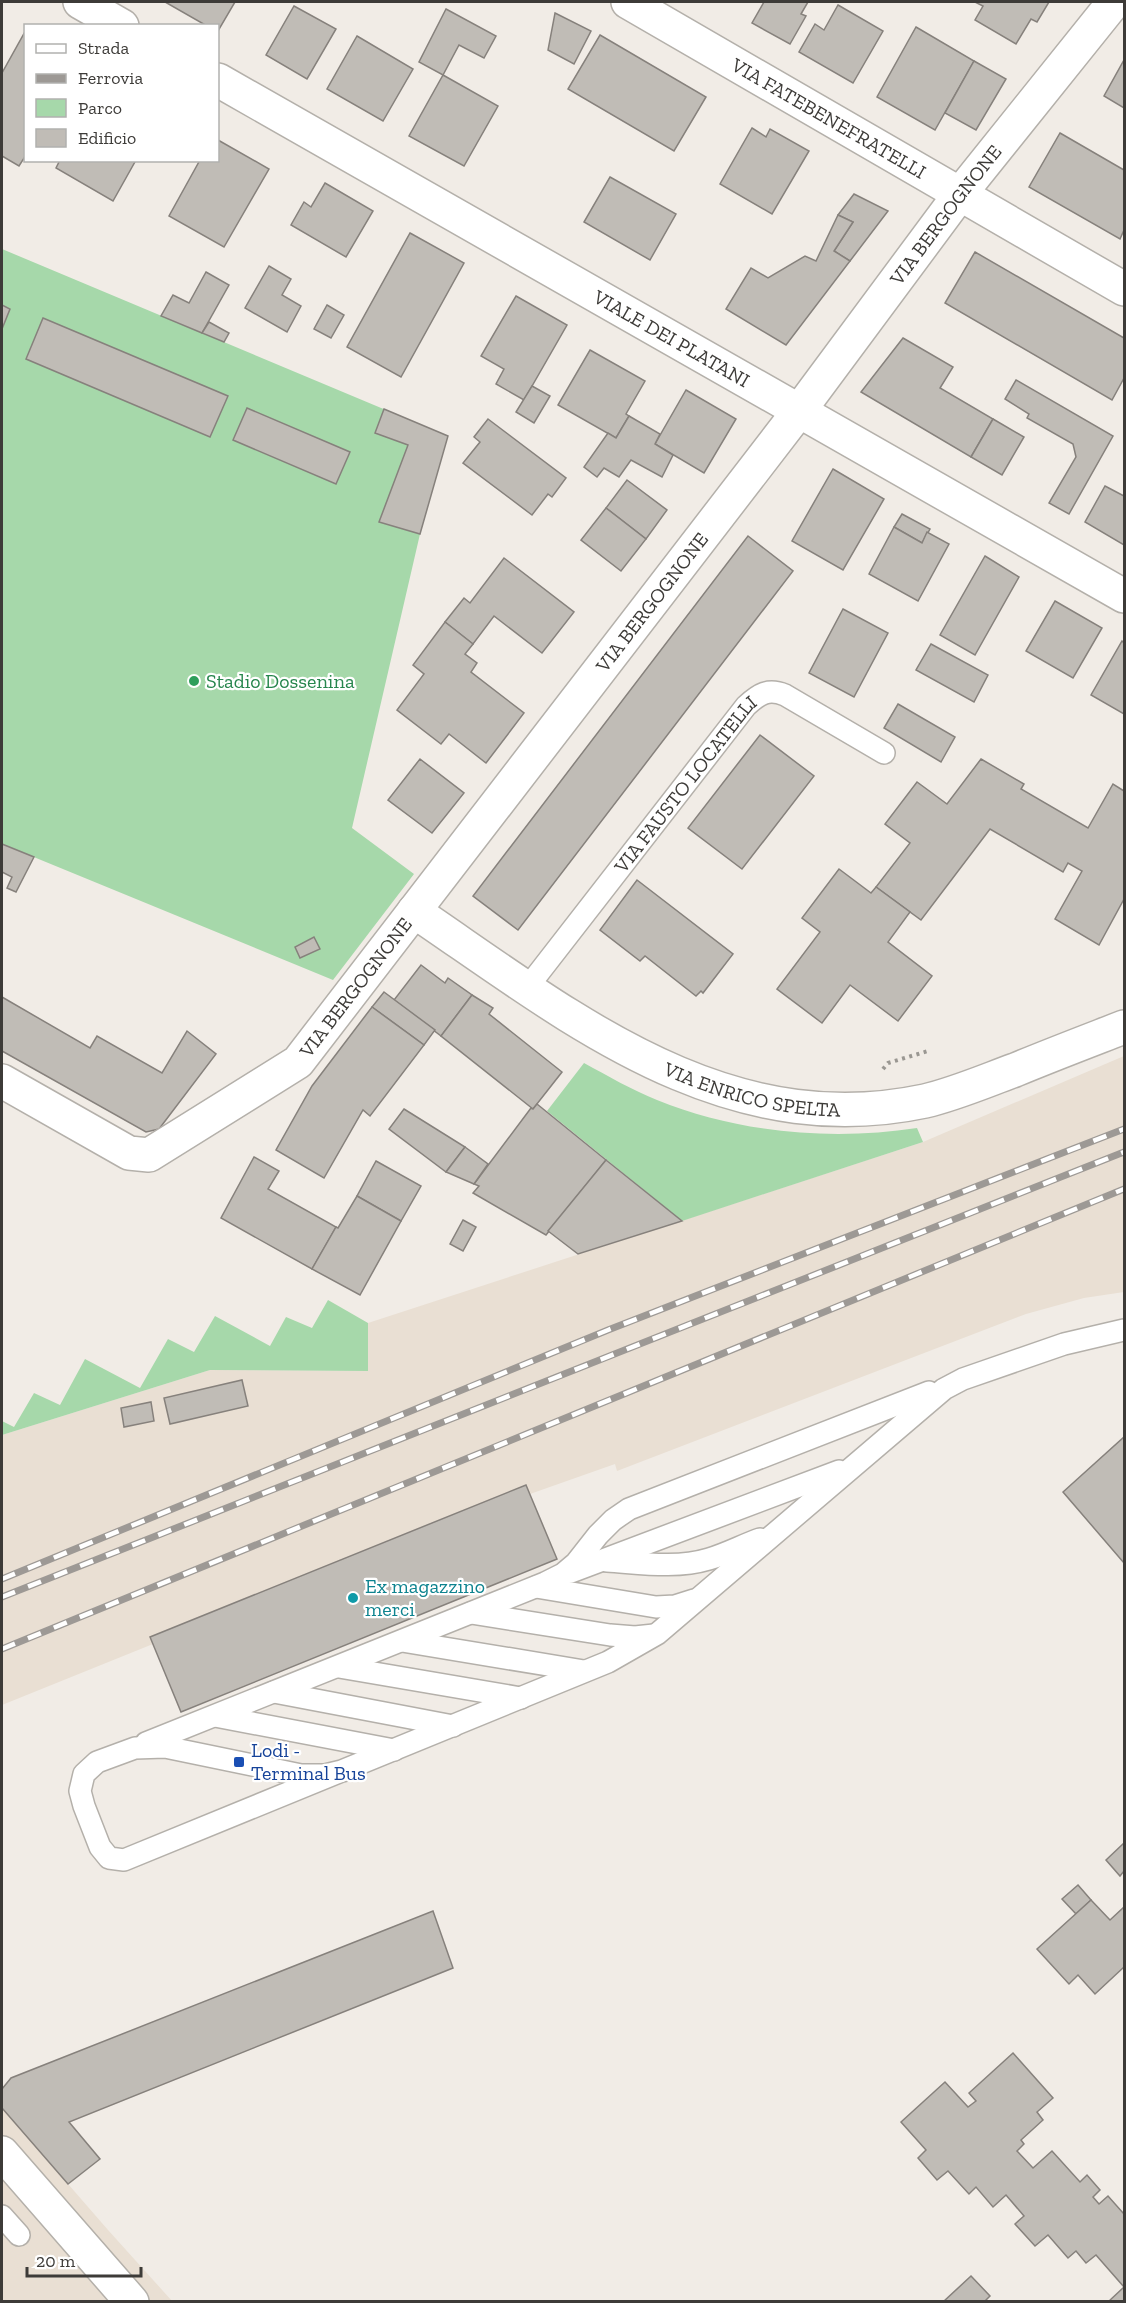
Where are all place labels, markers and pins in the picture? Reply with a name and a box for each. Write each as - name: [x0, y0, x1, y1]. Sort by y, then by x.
- place label: Stadio Dossenina: [206, 669, 355, 693]
- marker: Stadio Dossenina: [187, 674, 201, 688]
- place label: Ex magazzino merci: [365, 1574, 485, 1621]
- marker: Ex magazzino merci: [346, 1591, 360, 1605]
- place label: Lodi - Terminal Bus: [251, 1738, 366, 1785]
- marker: Lodi - Terminal Bus: [232, 1755, 246, 1769]

